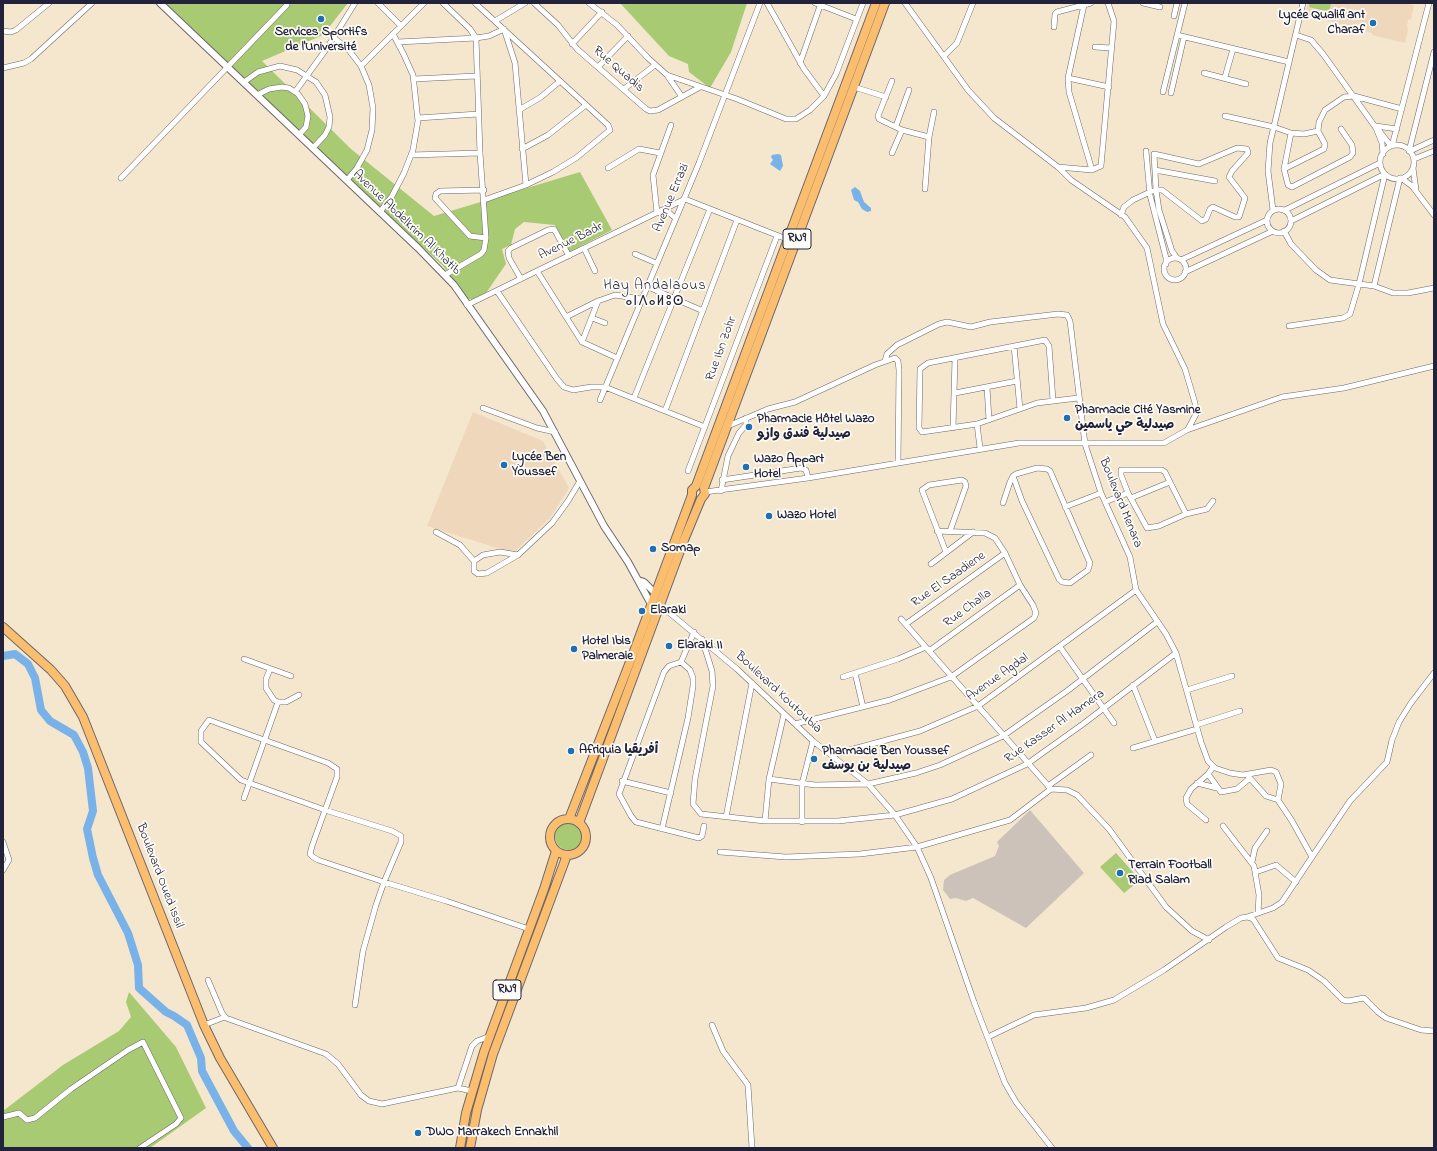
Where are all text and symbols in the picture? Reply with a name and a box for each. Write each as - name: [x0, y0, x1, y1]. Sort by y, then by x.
- place label: Lycée Qualifiant Charaf: [1278, 8, 1365, 39]
- marker: Services Sportifs de l'Université: [316, 14, 326, 24]
- marker: Lycée Qualifiant Charaf: [1368, 18, 1378, 28]
- place label: Services Sportifs de l'Université: [275, 25, 367, 56]
- street label: Rue Quadis: [589, 44, 647, 96]
- street label: Avenue Errazi: [651, 161, 693, 235]
- street label: Avenue Abdelkrim Al Khatib: [349, 167, 463, 279]
- street label: Avenue Badr: [536, 220, 606, 264]
- road number: RN9: [783, 229, 811, 249]
- district label: Hay Andalaous ⴰⵏⴷⴰⵍⵓⵙ: [603, 279, 707, 312]
- street label: Rue Ibn Zohr: [703, 315, 741, 383]
- place label: Pharmacie Cité Yasmine صيدلية حي ياسمين: [1075, 403, 1200, 434]
- place label: Pharmacie Hôtel Wazo صيدلية فندق وازو: [757, 412, 875, 443]
- marker: Pharmacie Cité Yasmine صيدلية حي ياسمين: [1062, 413, 1072, 423]
- marker: Pharmacie Hôtel Wazo صيدلية فندق وازو: [744, 422, 754, 432]
- place label: Lycée Ben Youssef: [512, 450, 566, 481]
- place label: Wazo Appart Hotel: [754, 452, 824, 483]
- street label: Boulevard Menara: [1095, 456, 1145, 550]
- marker: Lycée Ben Youssef: [499, 460, 509, 470]
- marker: Wazo Appart Hotel: [741, 462, 751, 472]
- place label: Wazo Hotel: [777, 508, 836, 524]
- marker: Wazo Hotel: [764, 511, 774, 521]
- place label: Somap: [661, 541, 700, 557]
- marker: Somap: [648, 544, 658, 554]
- street label: Rue El Saadiene: [909, 549, 989, 611]
- street label: Rue Challa: [941, 586, 995, 632]
- place label: Elaraki: [650, 603, 686, 619]
- marker: Elaraki: [637, 606, 647, 616]
- place label: Hotel Ibis Palmeraie: [582, 634, 633, 665]
- place label: Elaraki II: [677, 638, 723, 654]
- marker: Elaraki II: [664, 641, 674, 651]
- marker: Hotel Ibis Palmeraie: [569, 644, 579, 654]
- street label: Boulevard Koutoubia: [731, 649, 825, 737]
- street label: Avenue Agdal: [964, 651, 1032, 705]
- street label: Rue Kasser Al Hamera: [1002, 687, 1108, 767]
- place label: Afriquia أفريقيا: [579, 743, 658, 759]
- place label: Pharmacie Ben Youssef صيدلية بن يوسف: [822, 744, 949, 775]
- marker: Afriquia أفريقيا: [566, 746, 576, 756]
- marker: Pharmacie Ben Youssef صيدلية بن يوسف: [809, 754, 819, 764]
- street label: Boulevard Oued Issil: [132, 822, 186, 930]
- place label: Terrain Football Riad Salam: [1128, 858, 1212, 889]
- marker: Terrain Football Riad Salam: [1115, 868, 1125, 878]
- road number: RN9: [493, 980, 521, 1000]
- place label: DWO Marrakech Ennakhil: [426, 1125, 558, 1141]
- marker: DWO Marrakech Ennakhil: [413, 1128, 423, 1138]

